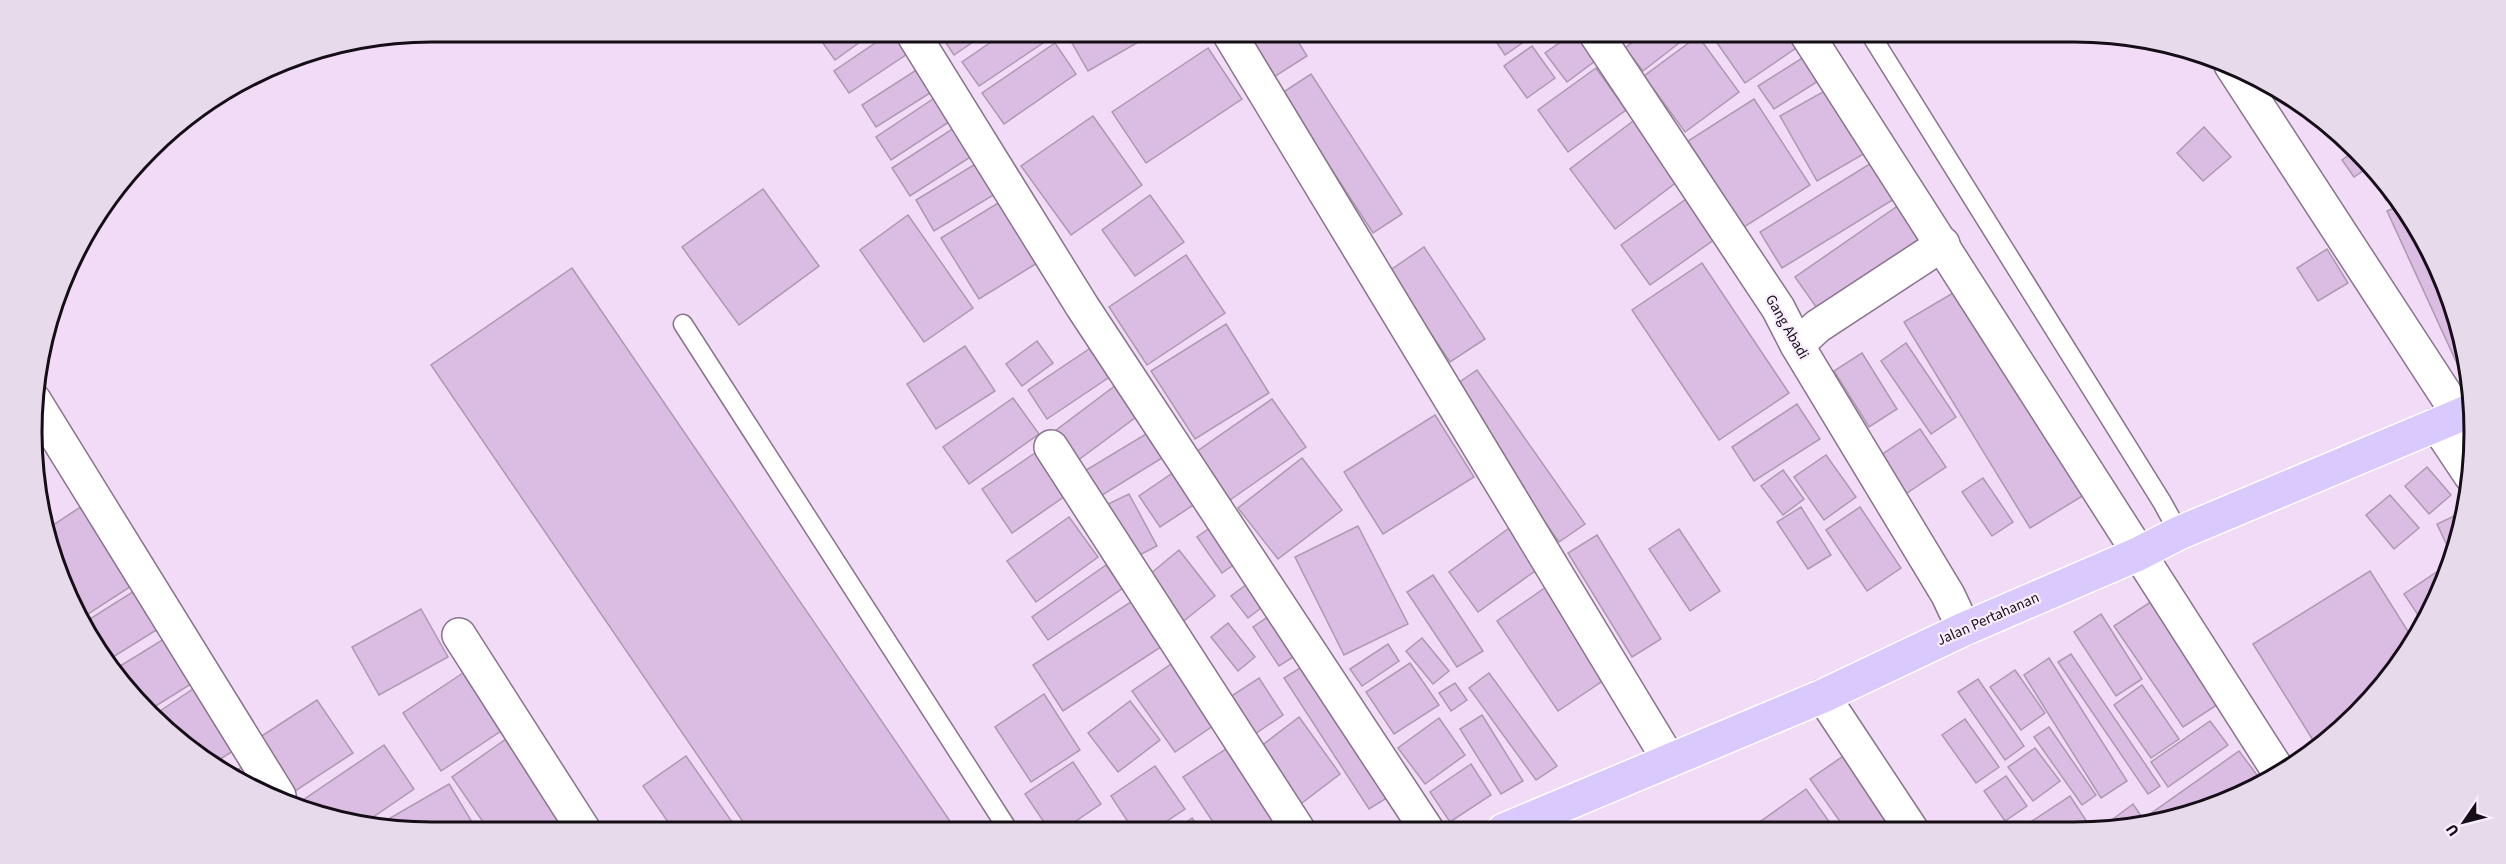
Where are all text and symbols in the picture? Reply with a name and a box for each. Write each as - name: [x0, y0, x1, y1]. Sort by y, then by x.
- street label: Gang Abadi: [1760, 291, 1814, 363]
- street label: Jalan Pertahanan: [1933, 587, 2043, 651]
- north arrow: [2434, 792, 2494, 852]
- text: U: [2440, 819, 2465, 841]

